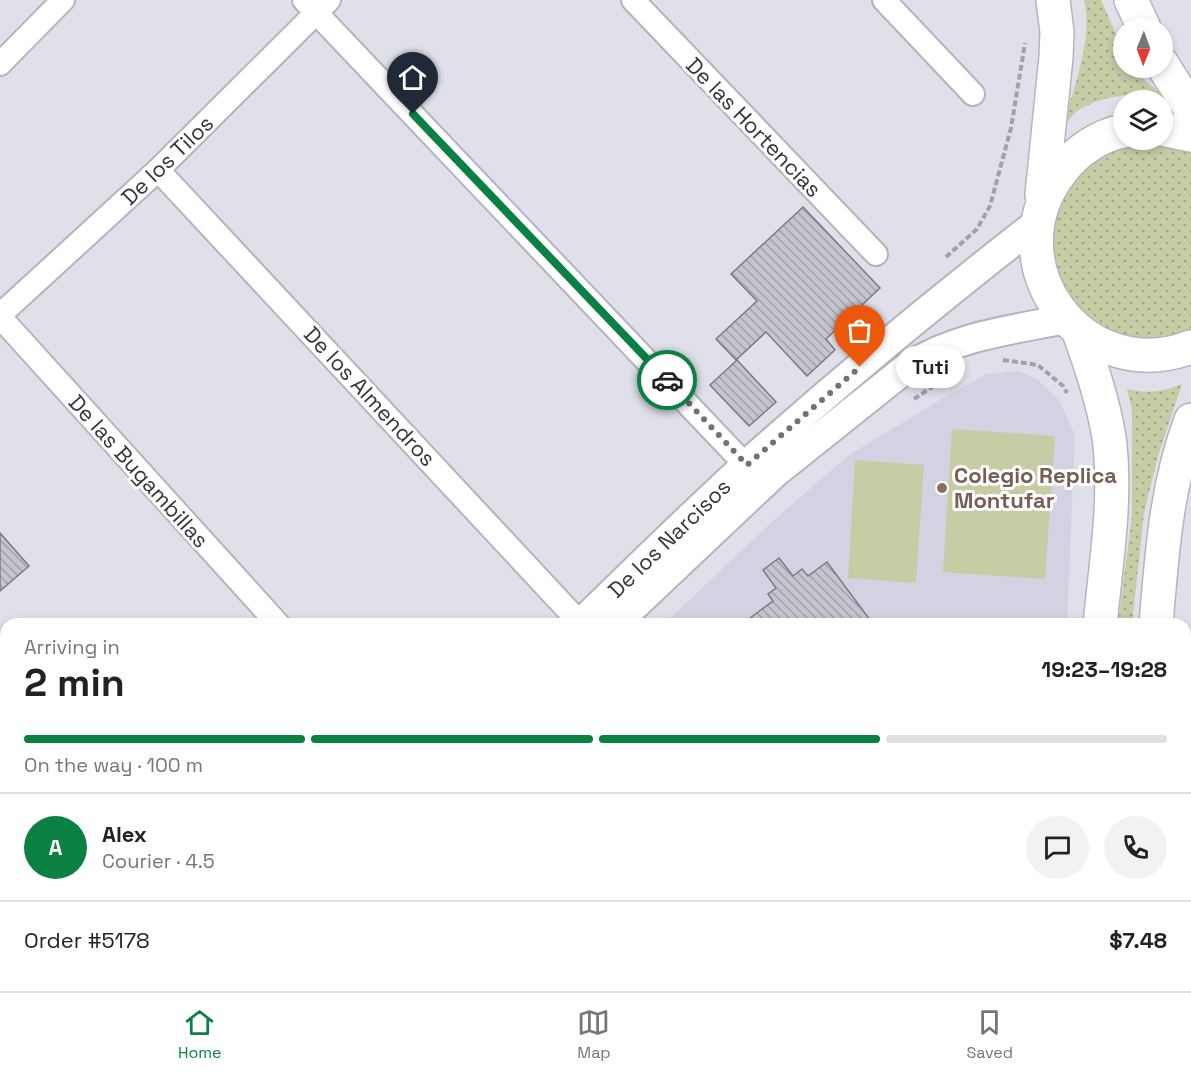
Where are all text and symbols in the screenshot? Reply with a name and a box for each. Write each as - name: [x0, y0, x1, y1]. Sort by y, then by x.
- north arrow: [1113, 18, 1173, 78]
- map controls: [1113, 18, 1173, 150]
- street label: De las Hortencias: [680, 51, 828, 203]
- pin: [387, 52, 438, 114]
- icon: home: [396, 61, 429, 94]
- button: layers: [1113, 90, 1173, 150]
- street label: De los Tilos: [115, 109, 219, 211]
- pin: [834, 305, 885, 367]
- icon: bag: [843, 314, 876, 347]
- street label: De los Almendros: [298, 320, 442, 472]
- callout: Tuti: [896, 346, 965, 388]
- courier: [637, 350, 697, 410]
- text: Tuti: [912, 354, 949, 380]
- icon: car: [651, 364, 684, 397]
- street label: De las Bugambillas: [63, 389, 215, 553]
- place label: Colegio Replica Montufar: [954, 461, 1117, 514]
- street label: De los Narcisos: [602, 472, 736, 604]
- marker: Colegio Replica Montufar: [935, 481, 949, 495]
- text: Arriving in: [24, 634, 120, 660]
- text: 19:23–19:28: [1041, 655, 1167, 683]
- text: 2 min: [24, 658, 125, 707]
- text: On the way · 100 m: [24, 752, 203, 778]
- button: chat: [1026, 816, 1089, 879]
- button: phone: [1104, 816, 1167, 879]
- text: Alex: [102, 820, 147, 848]
- text: A: [49, 833, 62, 861]
- text: Courier · 4.5: [102, 848, 215, 874]
- text: Order #5178: [24, 926, 150, 954]
- text: $7.48: [1109, 926, 1167, 954]
- tab: Home: [178, 1006, 222, 1063]
- tab: Map: [577, 1006, 611, 1063]
- tab: Saved: [966, 1006, 1013, 1063]

